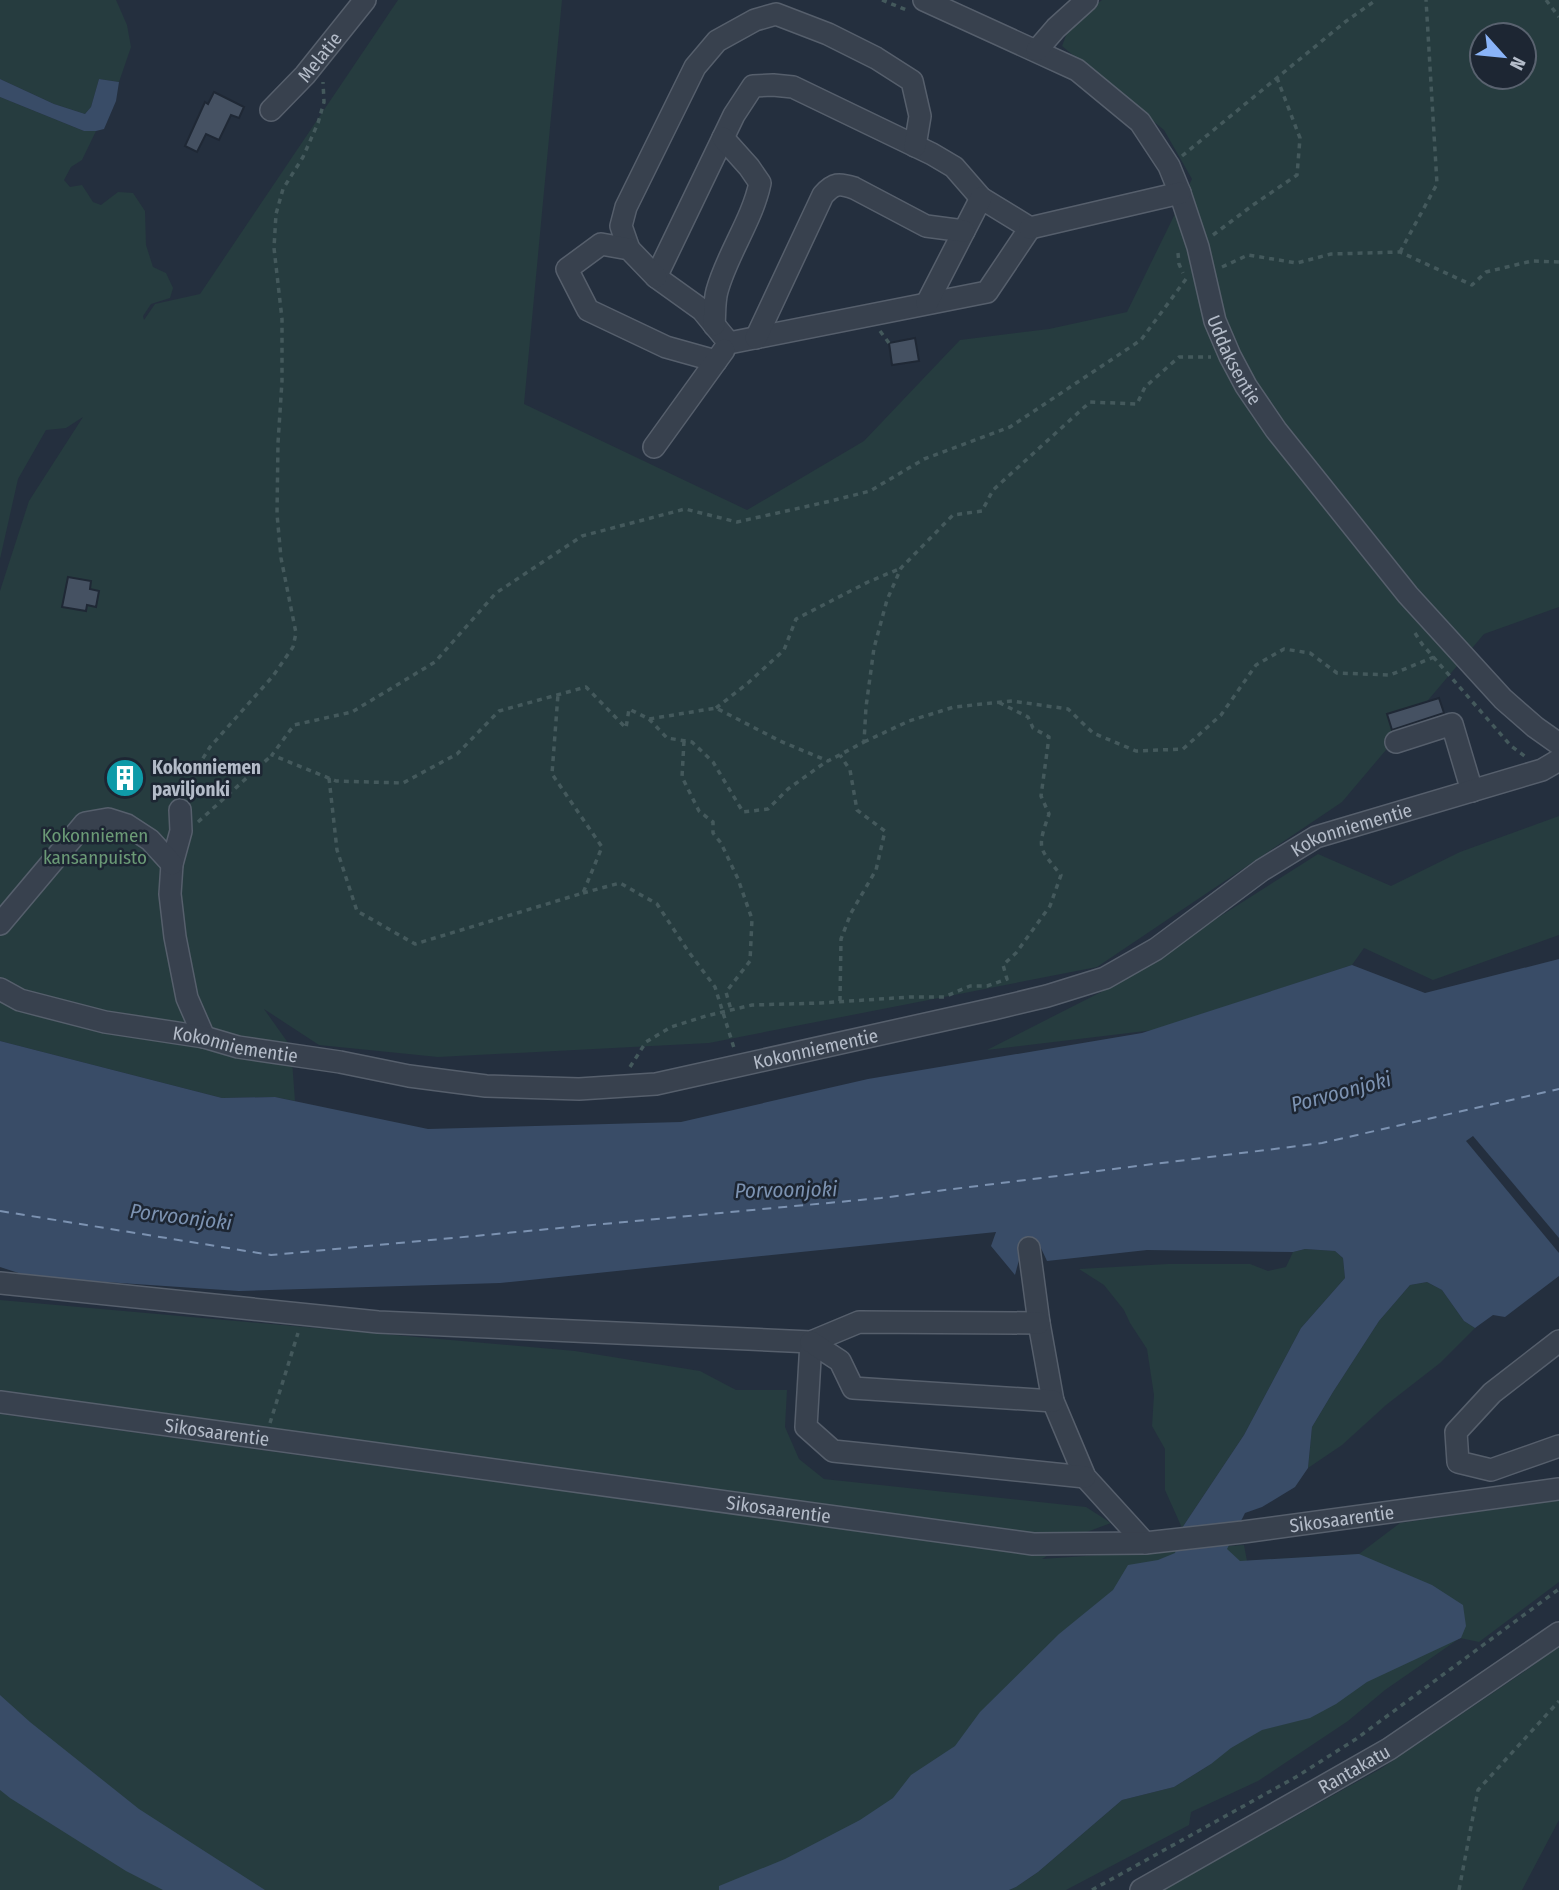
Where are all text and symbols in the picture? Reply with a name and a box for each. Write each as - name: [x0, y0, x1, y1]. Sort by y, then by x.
- north arrow: [1468, 21, 1538, 91]
- street label: Melatie: [293, 27, 346, 87]
- text: N: [1505, 53, 1531, 74]
- street label: Uddaksentie: [1202, 311, 1267, 409]
- place label: Kokonniemen paviljonki: [152, 756, 261, 801]
- building icon: Kokonniemen paviljonki: [104, 757, 146, 799]
- street label: Kokonniementie: [1286, 798, 1415, 861]
- park label: Kokonniemen kansanpuisto: [42, 824, 148, 869]
- street label: Kokonniementie: [171, 1021, 299, 1067]
- street label: Kokonniementie: [751, 1023, 880, 1074]
- water label: Porvoonjoki: [1288, 1066, 1395, 1118]
- water label: Porvoonjoki: [734, 1176, 838, 1204]
- water label: Porvoonjoki: [128, 1198, 234, 1236]
- street label: Sikosaarentie: [163, 1413, 271, 1450]
- street label: Sikosaarentie: [725, 1490, 832, 1528]
- street label: Sikosaarentie: [1288, 1500, 1396, 1537]
- street label: Rantakatu: [1314, 1739, 1394, 1798]

